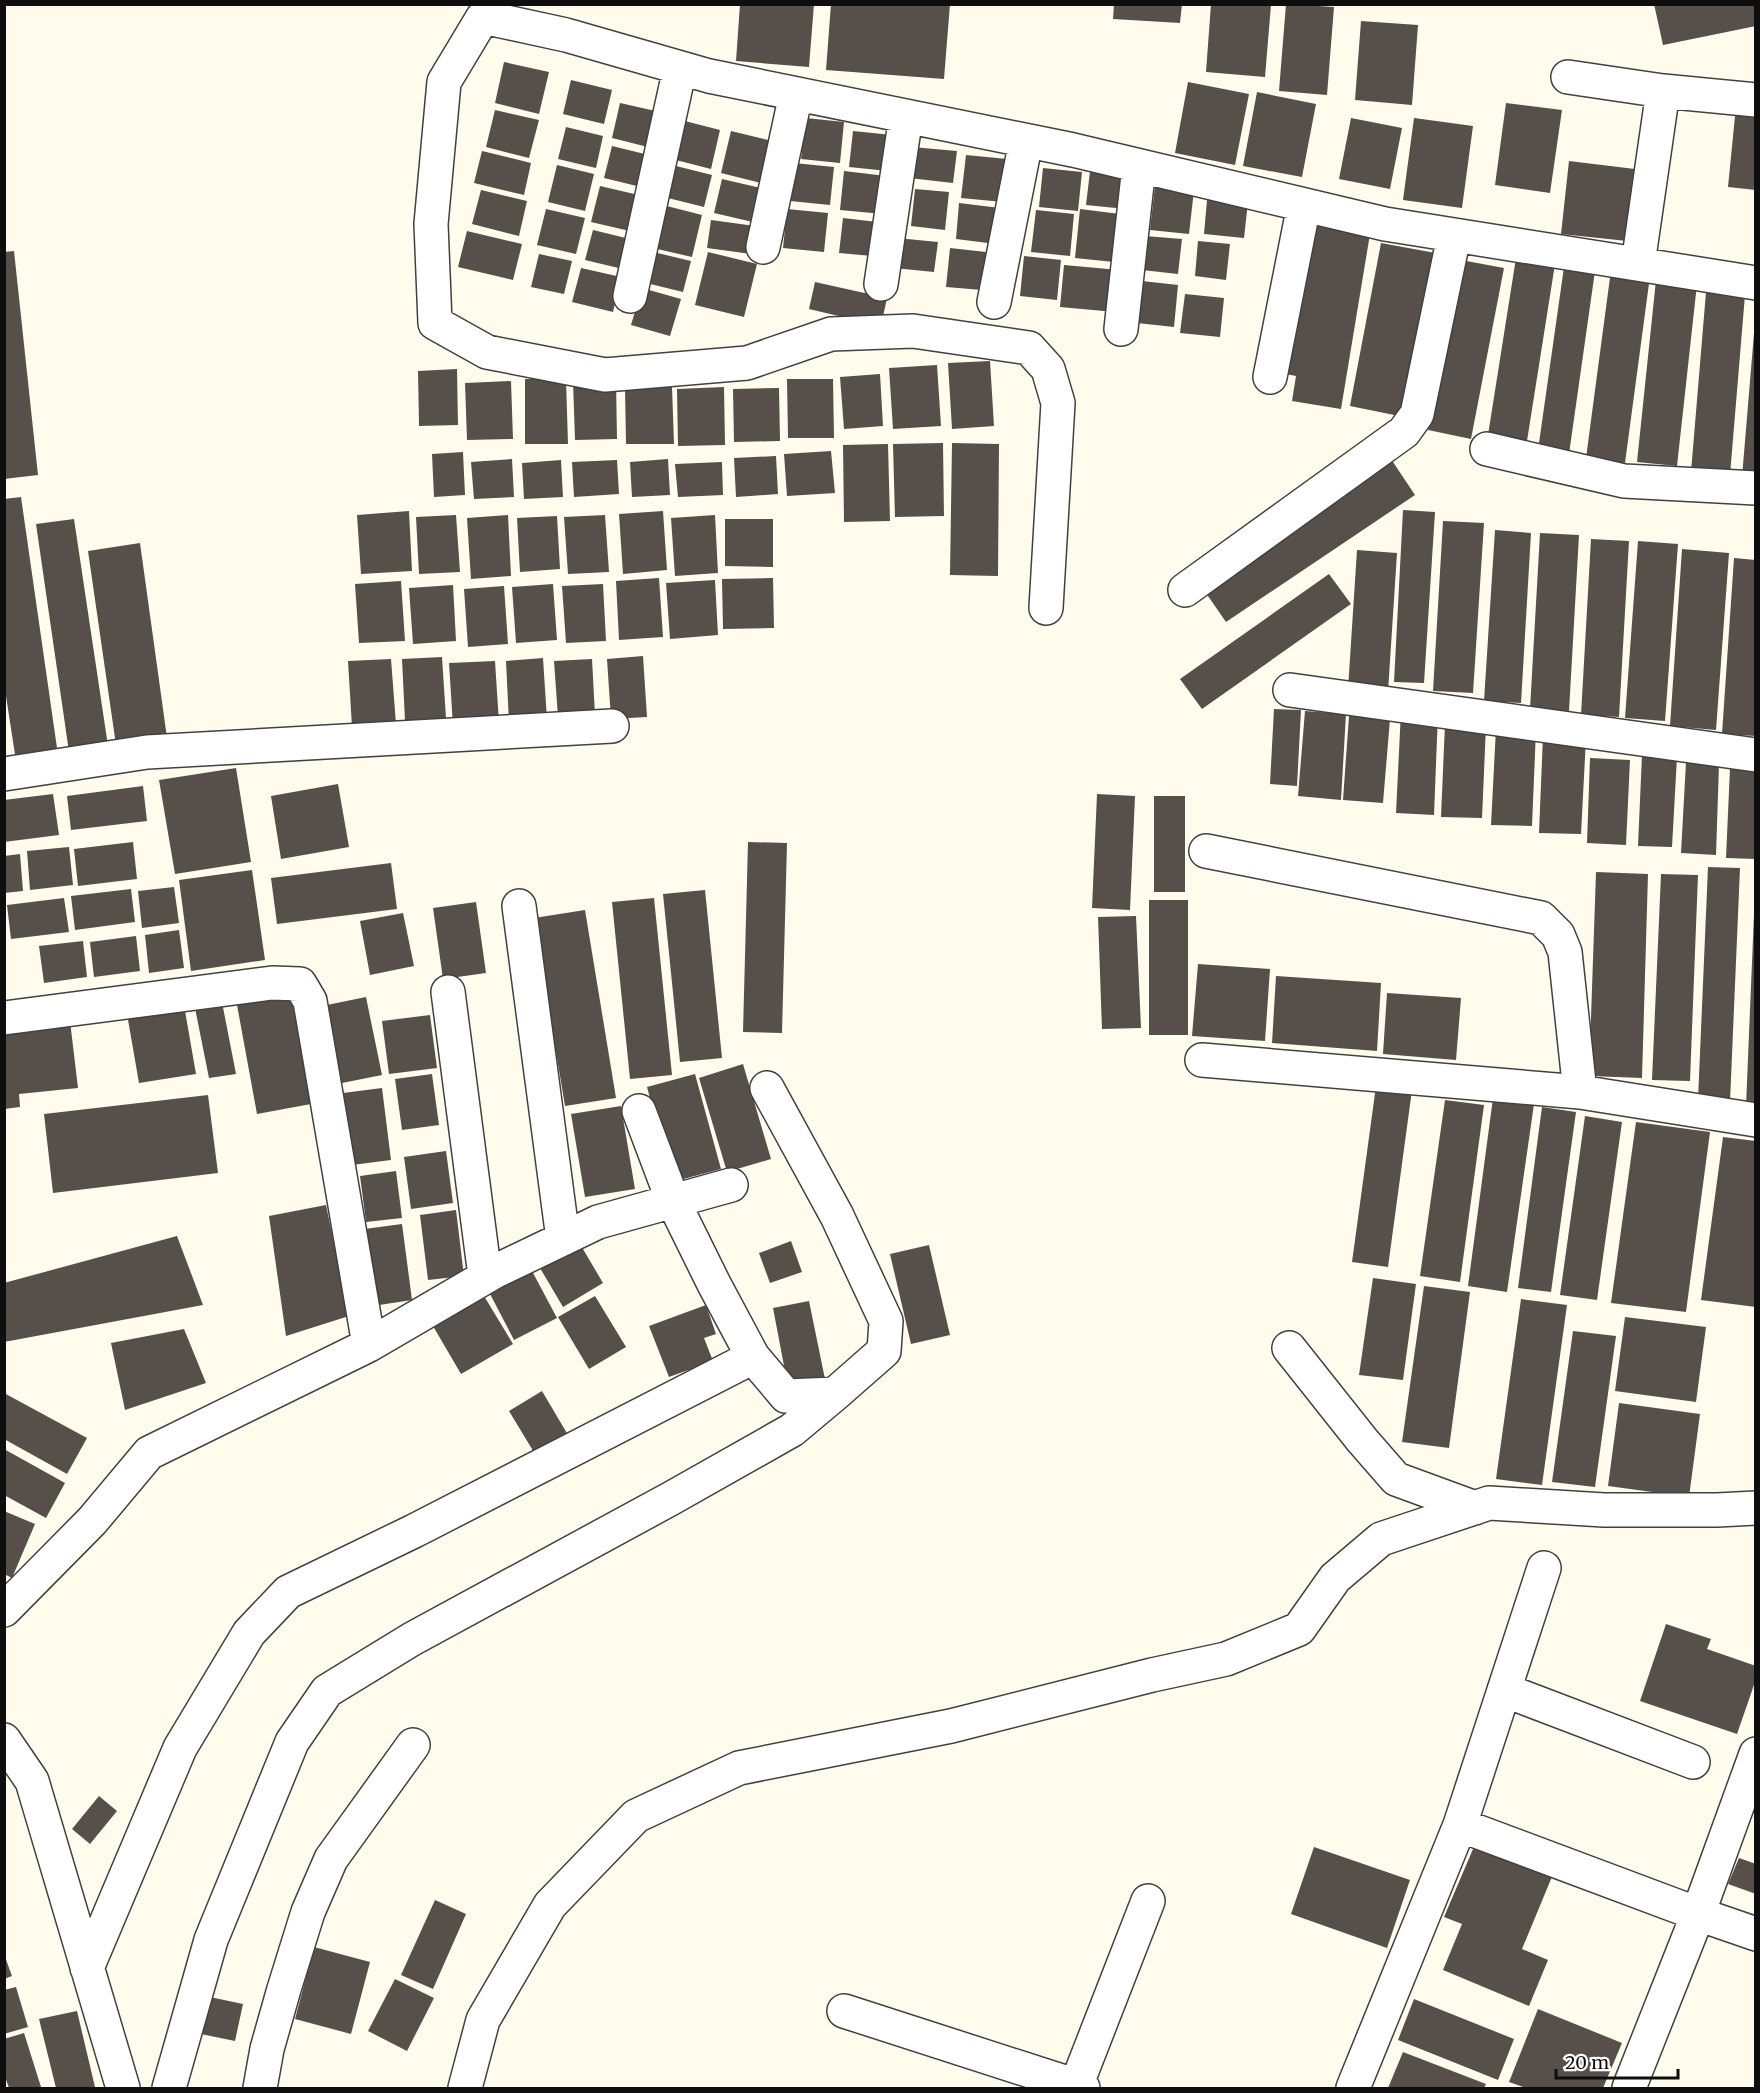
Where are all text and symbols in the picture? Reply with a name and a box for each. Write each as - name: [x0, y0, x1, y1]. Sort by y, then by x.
- scale bar: [1556, 2042, 1678, 2080]
- text: 20 m: [1565, 2051, 1609, 2074]

